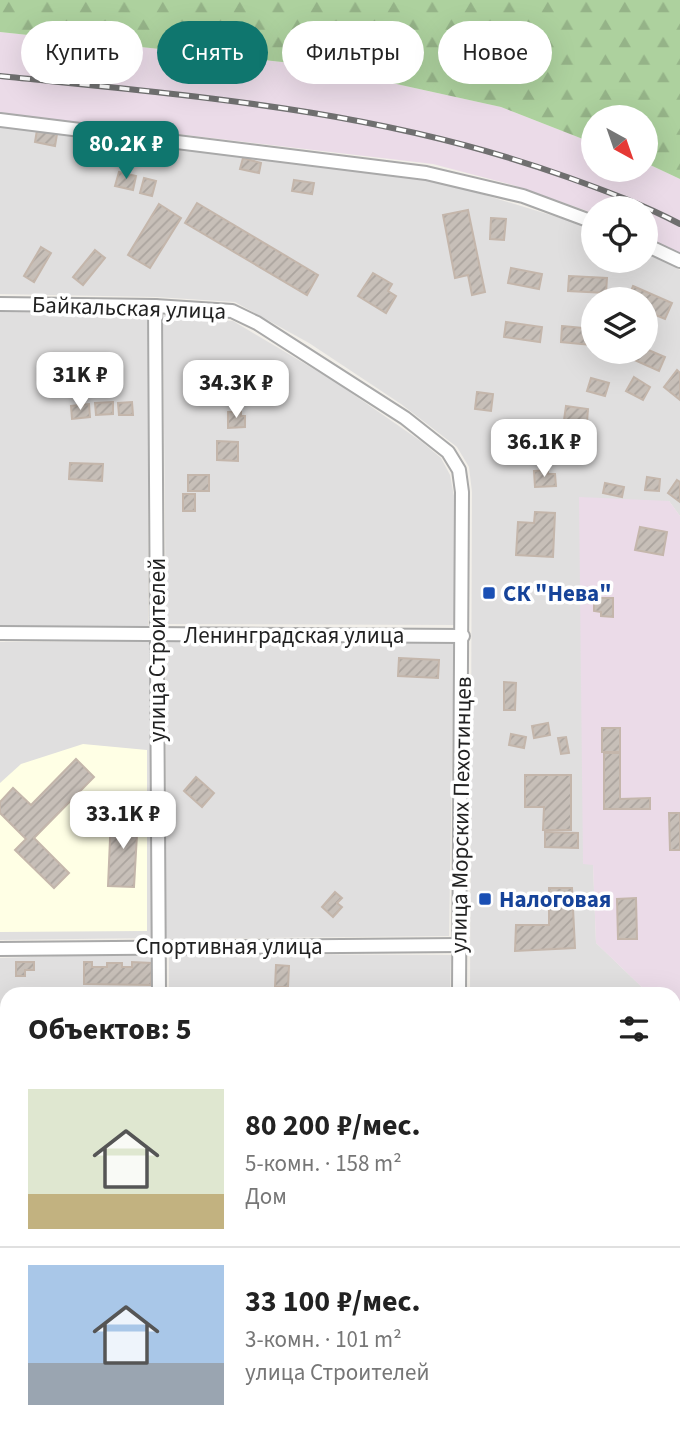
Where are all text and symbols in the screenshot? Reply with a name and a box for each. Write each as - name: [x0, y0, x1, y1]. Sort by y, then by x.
- chip: Купить: [21, 21, 143, 84]
- chip: Снять: [157, 21, 268, 84]
- chip: Фильтры: [282, 21, 424, 84]
- chip: Новое: [438, 21, 552, 84]
- north arrow: [581, 105, 658, 182]
- map controls: [581, 105, 658, 364]
- pin: 80.2K ₽: [61, 122, 191, 181]
- text: 80.2K ₽: [89, 127, 163, 160]
- button: locate: [581, 196, 658, 273]
- button: layers: [581, 287, 658, 364]
- street label: Байкальская улица: [31, 288, 227, 328]
- pin: 31K ₽: [31, 352, 129, 412]
- text: 31K ₽: [52, 358, 108, 391]
- pin: 34.3K ₽: [171, 360, 301, 420]
- text: 34.3K ₽: [199, 366, 273, 399]
- pin: 36.1K ₽: [479, 420, 609, 479]
- text: 36.1K ₽: [507, 425, 581, 458]
- street label: улица Строителей: [141, 558, 174, 742]
- place label: СК "Нева": [503, 577, 612, 610]
- marker: СК "Нева": [481, 585, 497, 601]
- street label: Ленинградская улица: [184, 619, 404, 652]
- street label: улица Морских Пехотинцев: [442, 676, 480, 954]
- pin: 33.1K ₽: [58, 792, 188, 851]
- text: 33.1K ₽: [86, 797, 160, 830]
- place label: Налоговая: [499, 883, 611, 916]
- marker: Налоговая: [477, 891, 493, 907]
- street label: Спортивная улица: [135, 930, 323, 963]
- text: Объектов: 5: [28, 1008, 192, 1051]
- icon: filters: [615, 1010, 653, 1048]
- text: 80 200 ₽/мес.: [245, 1104, 421, 1147]
- icon: home: [84, 1117, 168, 1201]
- text: 5-комн. · 158 m²: [245, 1147, 402, 1180]
- text: Дом: [245, 1180, 287, 1213]
- text: 33 100 ₽/мес.: [245, 1280, 421, 1323]
- icon: home: [84, 1293, 168, 1377]
- text: 3-комн. · 101 m²: [245, 1323, 402, 1356]
- text: улица Строителей: [245, 1356, 430, 1389]

